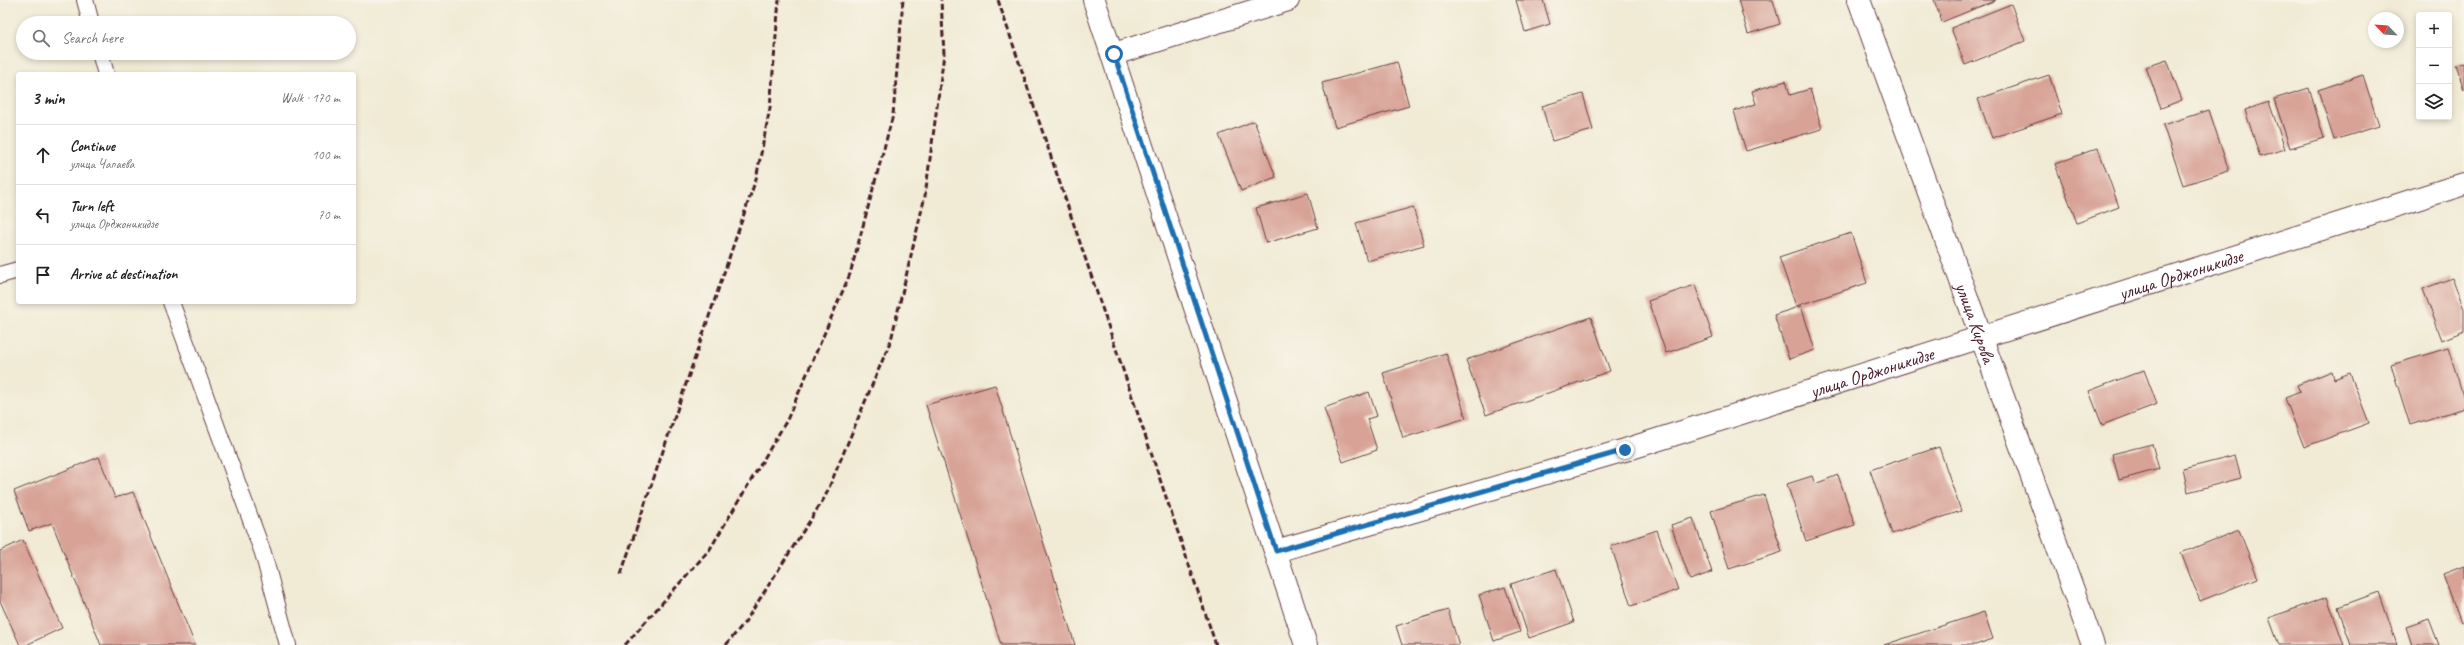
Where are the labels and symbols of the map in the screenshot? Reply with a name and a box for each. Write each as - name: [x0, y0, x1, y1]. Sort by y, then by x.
- north arrow: [2368, 12, 2404, 48]
- route start: [1105, 45, 1123, 63]
- street label: улица Орджоникидзе: [2115, 243, 2247, 306]
- street label: улица Кирова: [1949, 278, 2001, 368]
- street label: улица Орджоникидзе: [1806, 341, 1939, 404]
- route end: [1616, 441, 1634, 459]

